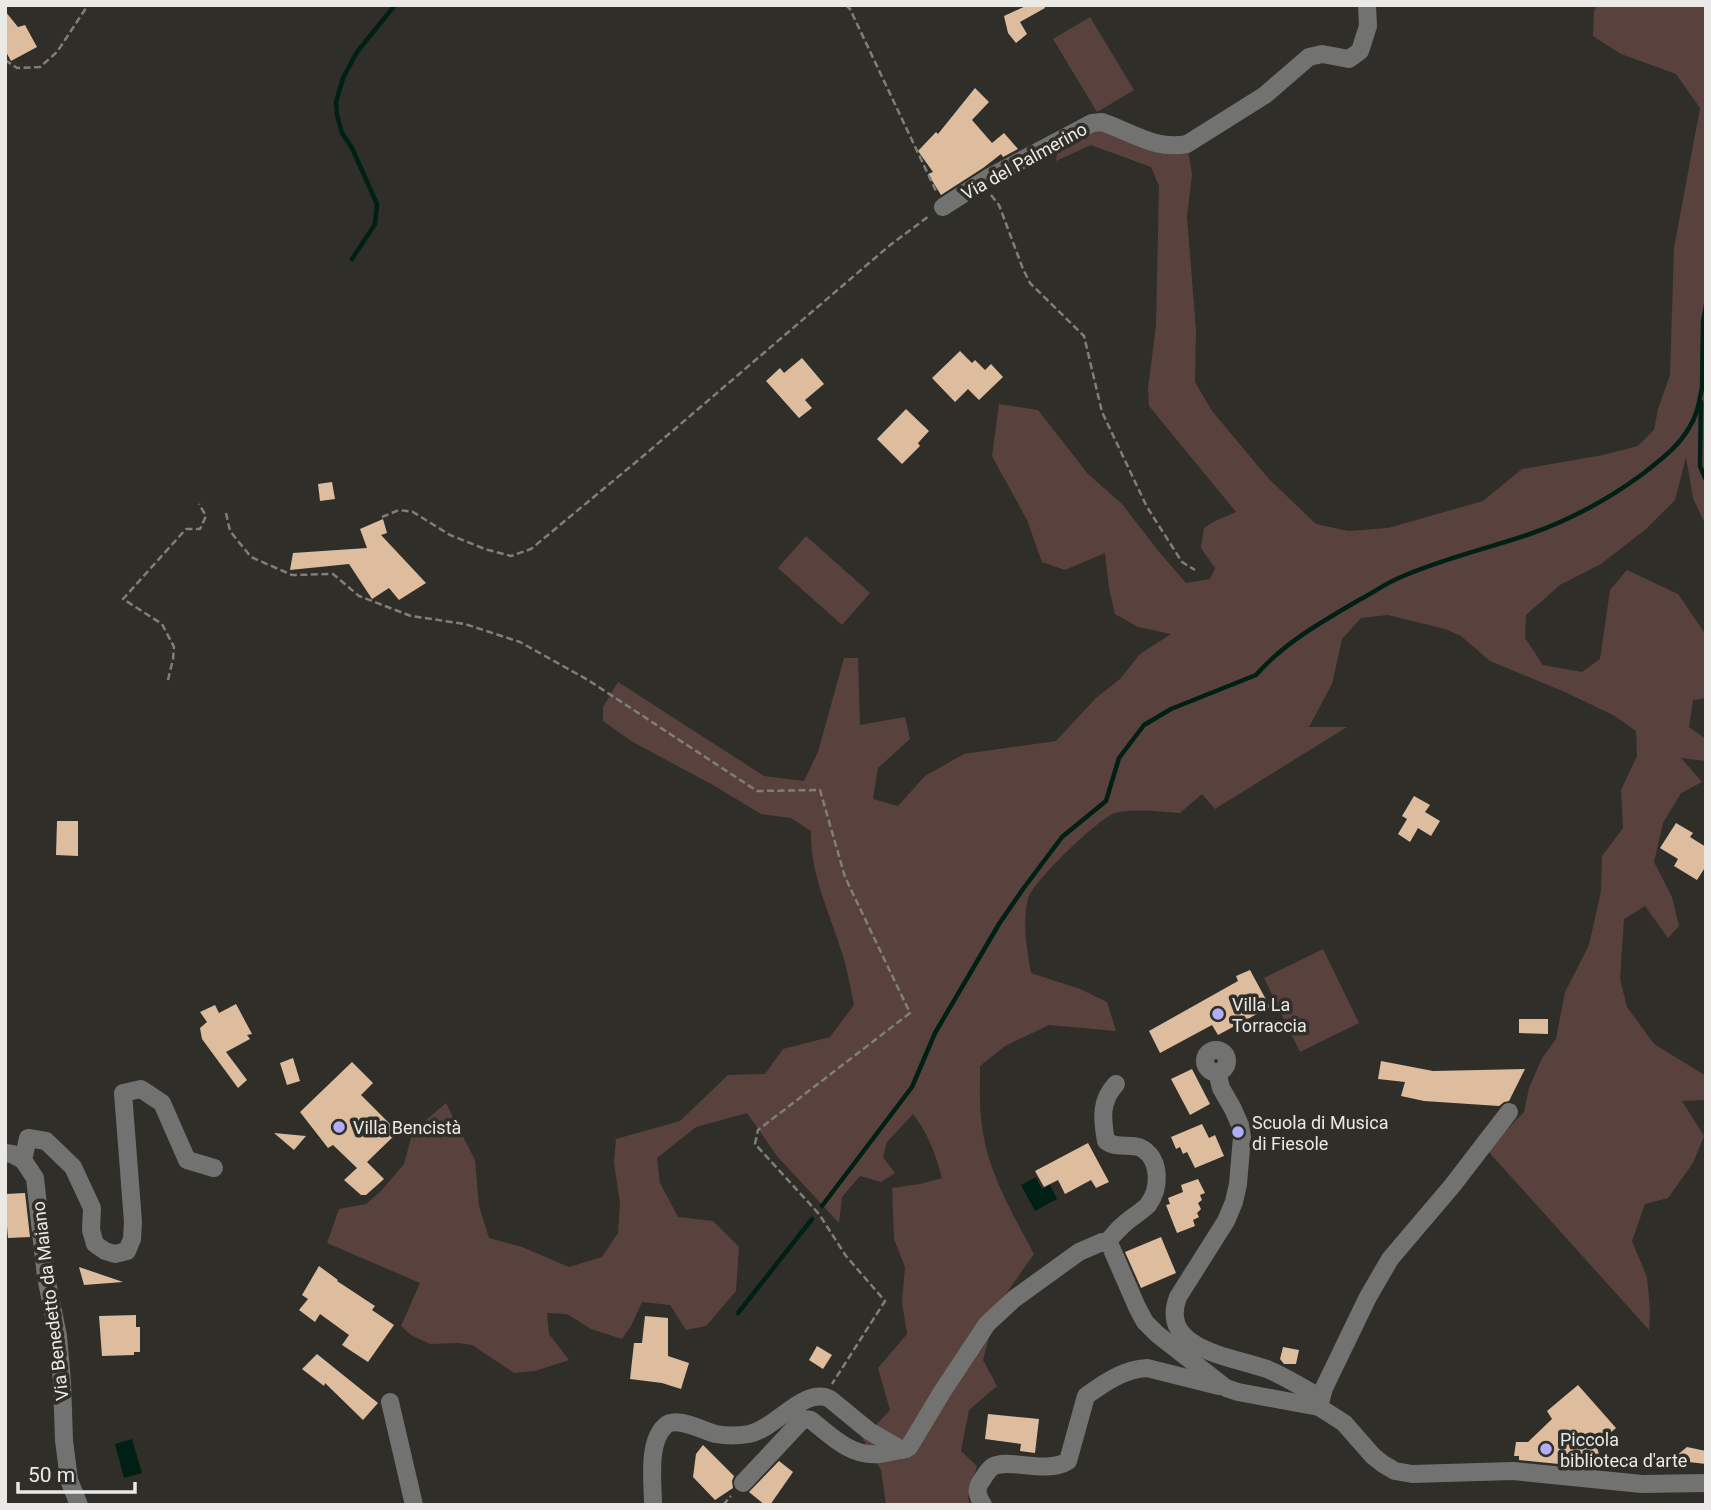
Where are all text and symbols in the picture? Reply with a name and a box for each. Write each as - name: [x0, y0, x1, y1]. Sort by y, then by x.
- street label: Via del Palmerino: [958, 118, 1090, 204]
- place label: Villa La Torraccia: [1232, 994, 1307, 1036]
- marker: Villa La Torraccia: [1210, 1006, 1226, 1022]
- place label: Scuola di Musica di Fiesole: [1252, 1112, 1388, 1154]
- place label: Villa Bencistà: [353, 1117, 461, 1138]
- marker: Villa Bencistà: [331, 1119, 347, 1135]
- marker: Scuola di Musica di Fiesole: [1230, 1124, 1246, 1140]
- street label: Via Benedetto da Maiano: [27, 1200, 73, 1402]
- place label: Piccola biblioteca d'arte: [1560, 1429, 1687, 1471]
- marker: Piccola biblioteca d'arte: [1538, 1441, 1554, 1457]
- scale bar: [18, 1450, 135, 1494]
- text: 50 m: [28, 1463, 75, 1487]

